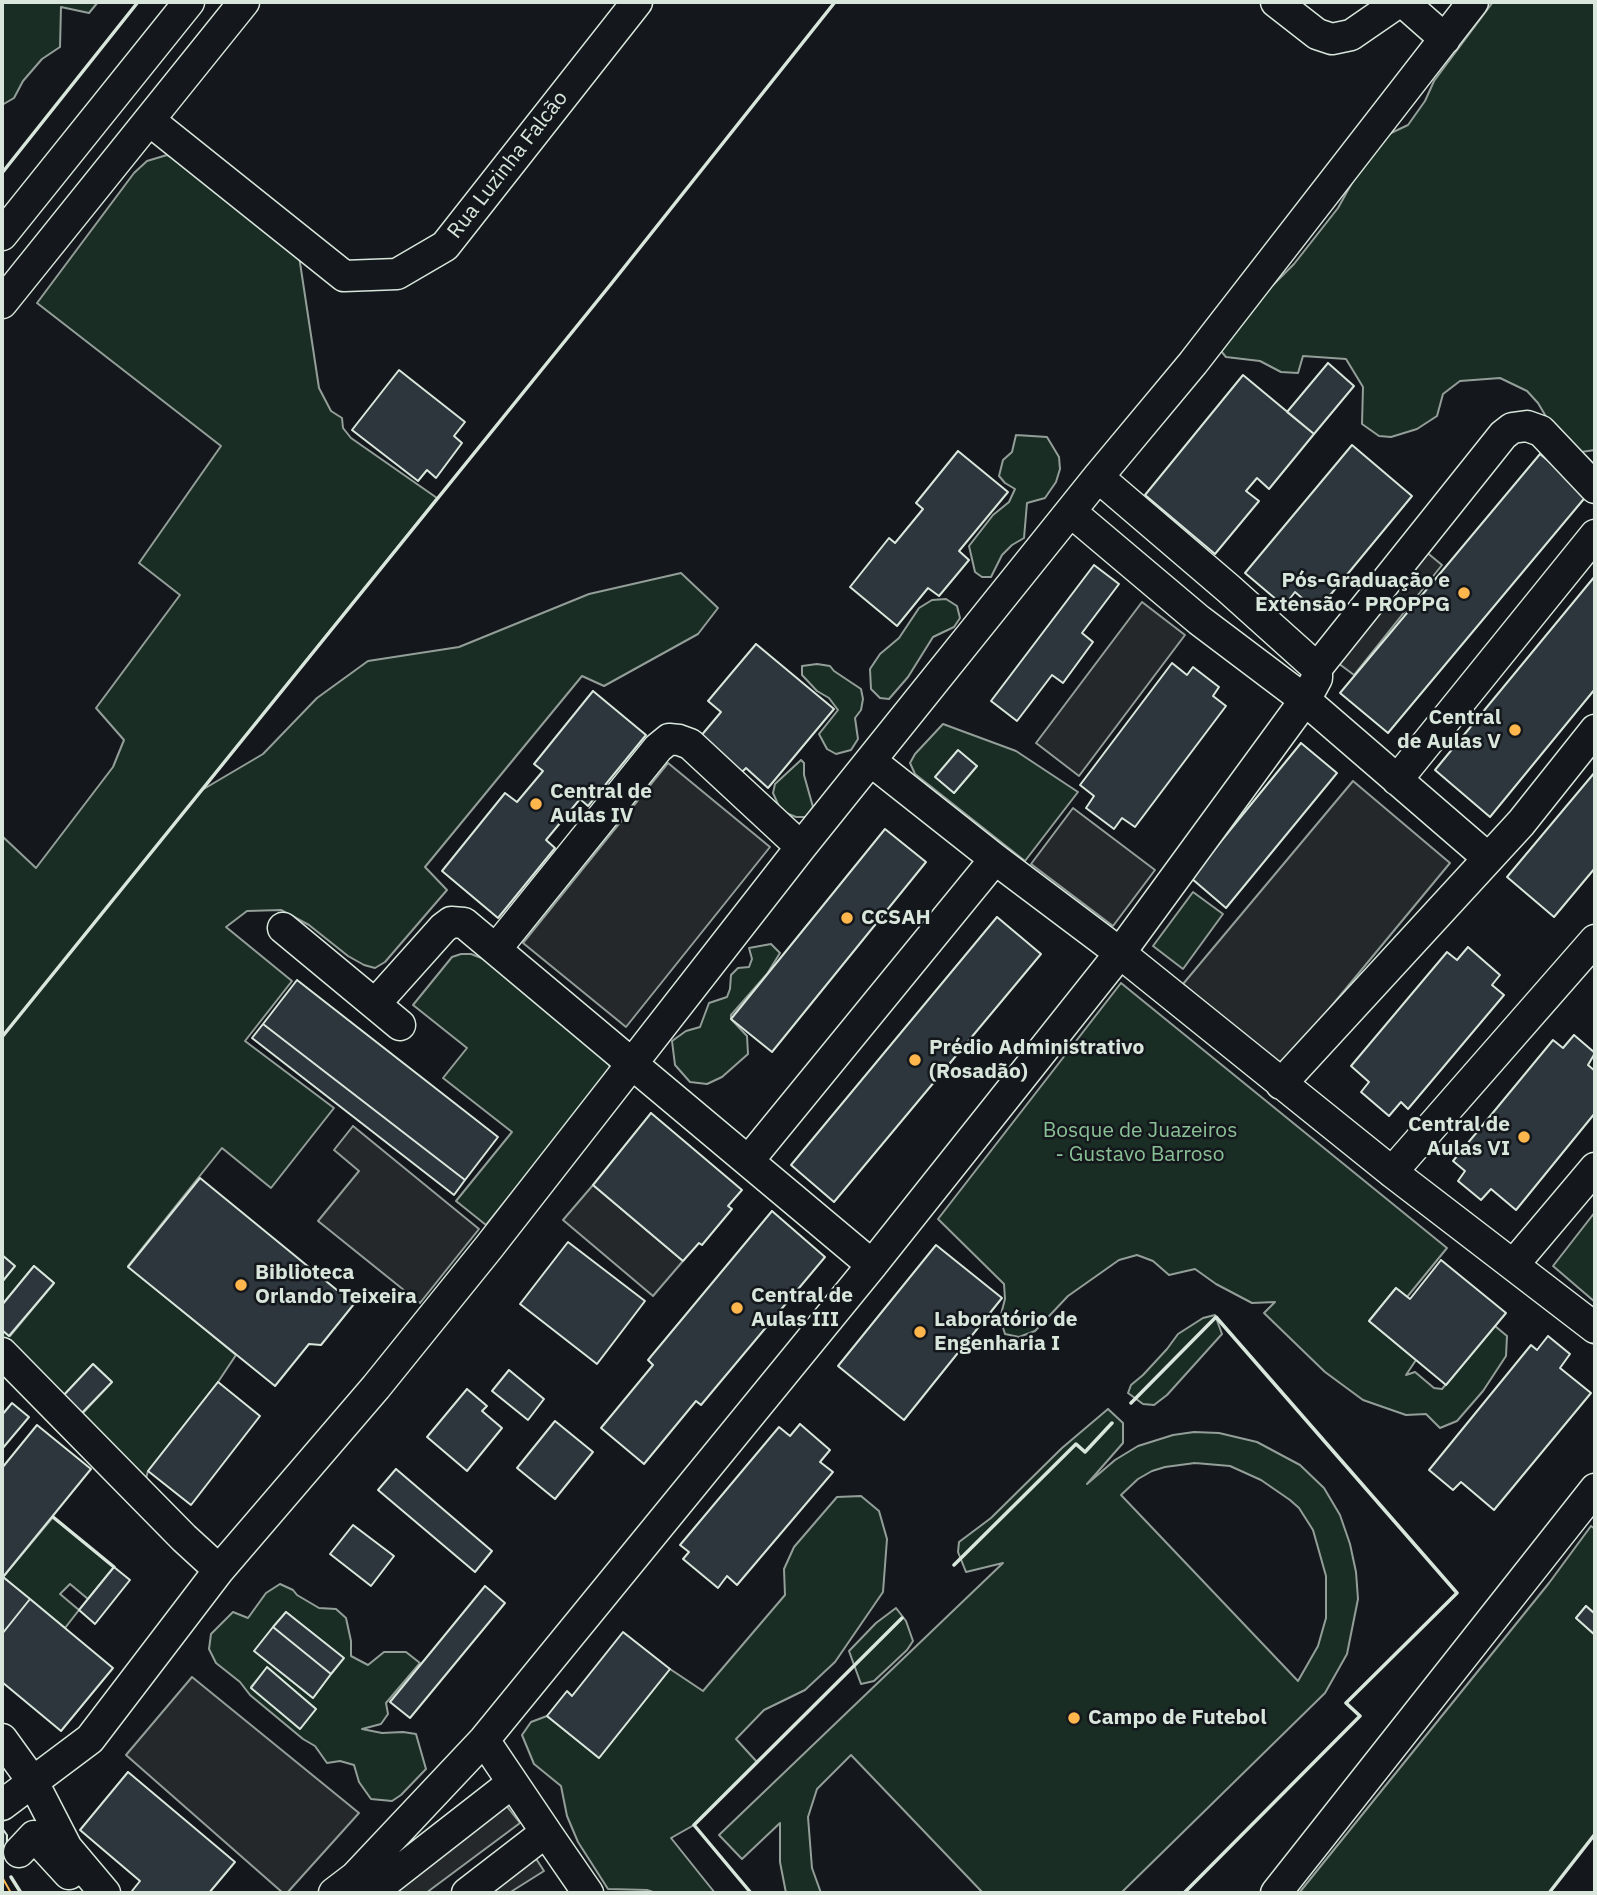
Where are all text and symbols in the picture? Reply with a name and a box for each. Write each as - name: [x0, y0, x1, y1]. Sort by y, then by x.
- street label: Rua Luzinha Falcão: [443, 86, 573, 244]
- place label: Pós-Graduação e Extensão - PROPPG: [1255, 568, 1450, 618]
- marker: Pós-Graduação e Extensão - PROPPG: [1456, 585, 1472, 601]
- place label: Central de Aulas V: [1397, 705, 1501, 755]
- marker: Central de Aulas V: [1507, 722, 1523, 738]
- place label: Central de Aulas IV: [550, 779, 652, 829]
- marker: Central de Aulas IV: [528, 796, 544, 812]
- place label: CCSAH: [861, 905, 931, 931]
- marker: CCSAH: [839, 910, 855, 926]
- place label: Prédio Administrativo (Rosadão): [929, 1035, 1144, 1085]
- marker: Prédio Administrativo (Rosadão): [907, 1052, 923, 1068]
- place label: Central de Aulas VI: [1408, 1112, 1510, 1162]
- park label: Bosque de Juazeiros - Gustavo Barroso: [1043, 1118, 1237, 1168]
- marker: Central de Aulas VI: [1516, 1129, 1532, 1145]
- place label: Biblioteca Orlando Teixeira: [255, 1260, 417, 1310]
- marker: Biblioteca Orlando Teixeira: [233, 1277, 249, 1293]
- place label: Central de Aulas III: [751, 1283, 853, 1333]
- marker: Central de Aulas III: [729, 1300, 745, 1316]
- place label: Laboratório de Engenharia I: [934, 1307, 1077, 1357]
- marker: Laboratório de Engenharia I: [912, 1324, 928, 1340]
- place label: Campo de Futebol: [1088, 1705, 1266, 1731]
- marker: Campo de Futebol: [1066, 1710, 1082, 1726]

